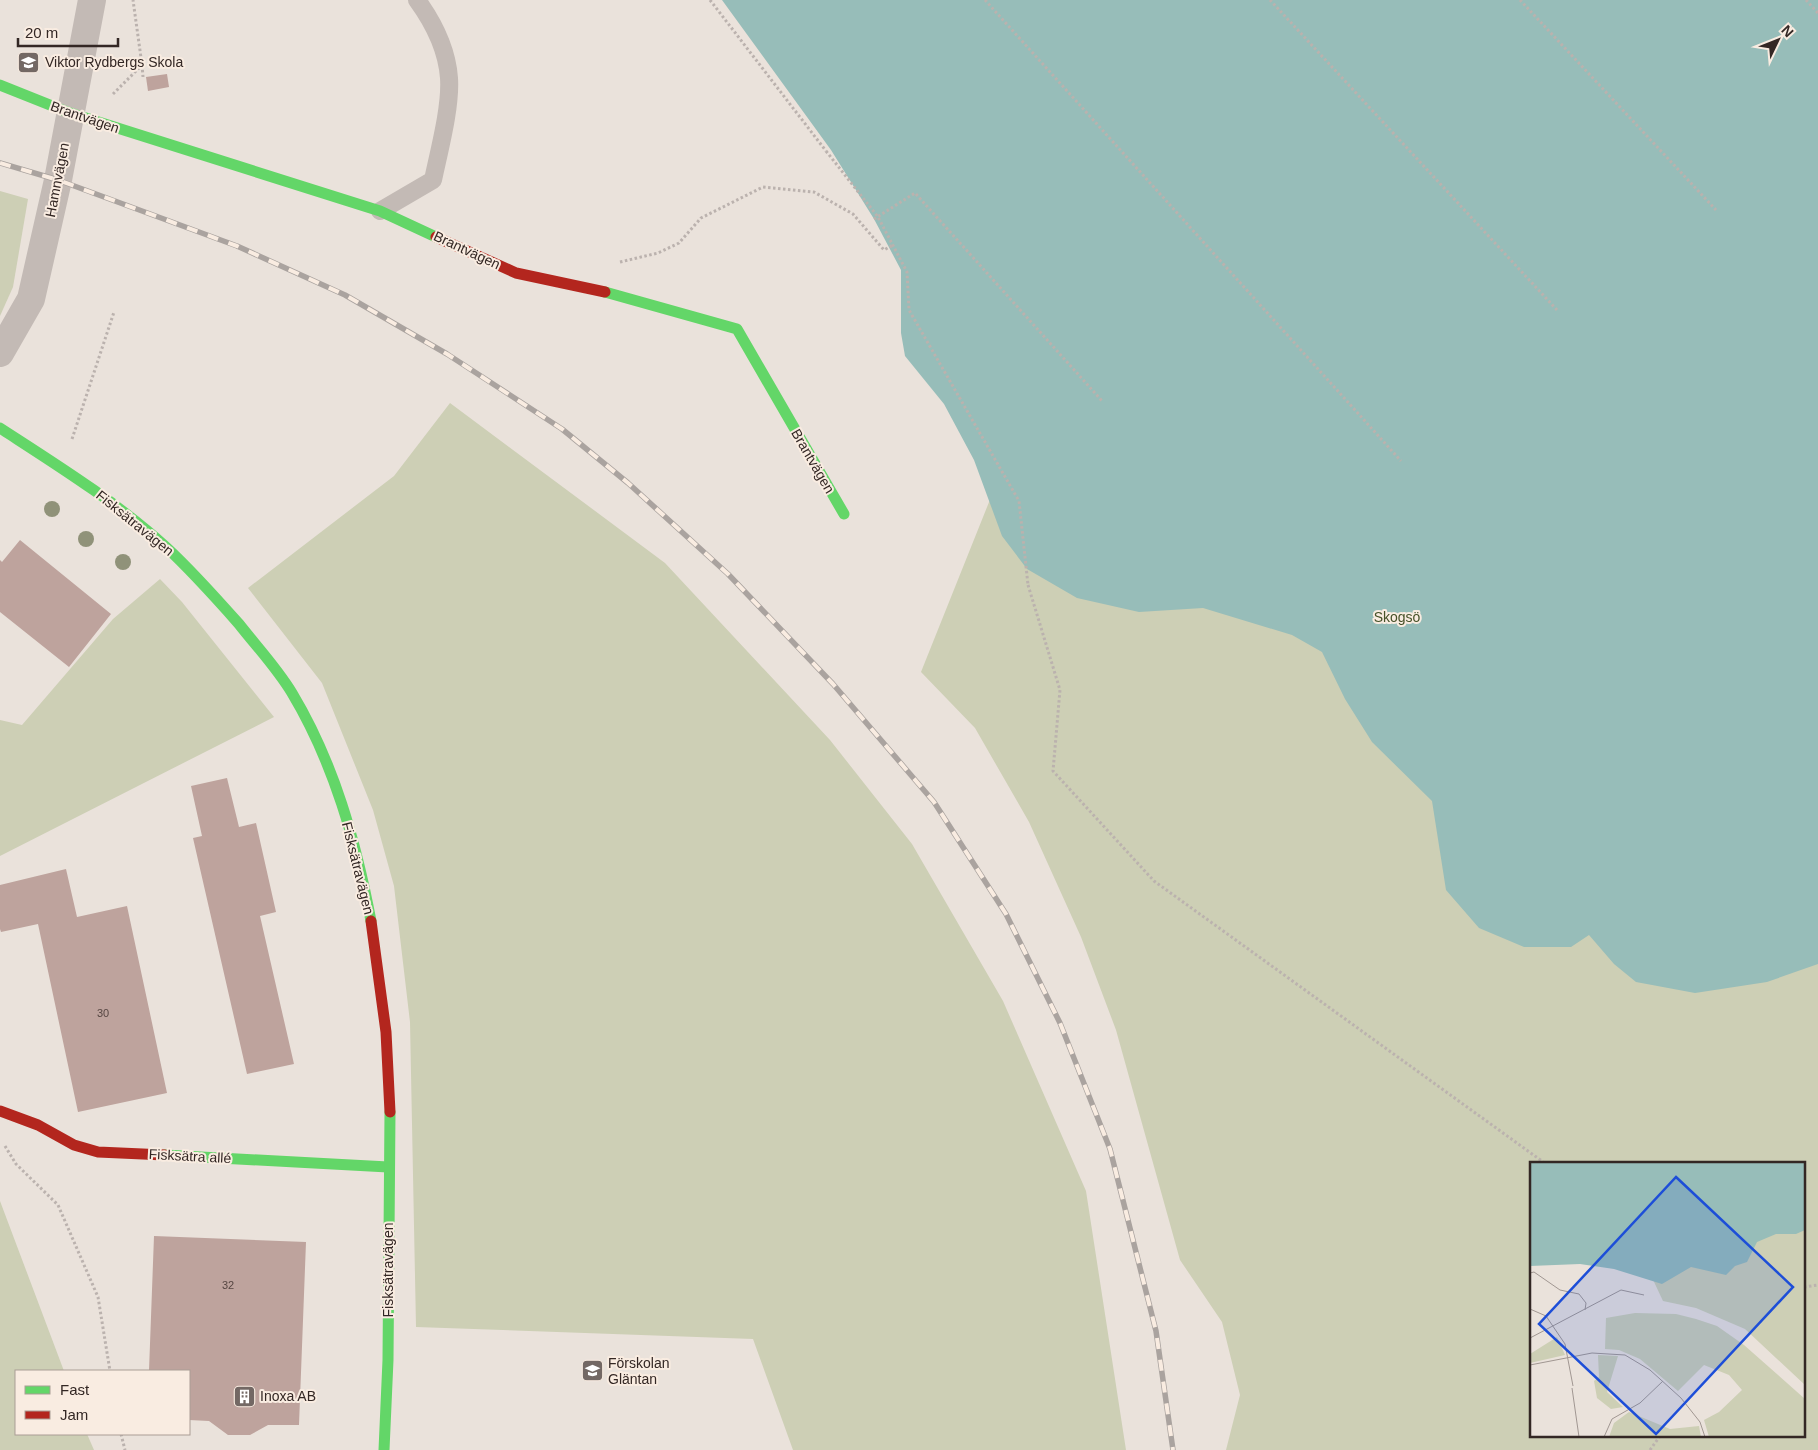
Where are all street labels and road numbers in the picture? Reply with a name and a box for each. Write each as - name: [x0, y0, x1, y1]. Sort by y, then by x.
- street label: Brantvägen: [49, 98, 121, 136]
- street label: Hamnvägen: [42, 141, 72, 219]
- street label: Brantvägen: [431, 228, 503, 272]
- street label: Brantvägen: [788, 426, 838, 496]
- street label: Fisksätravägen: [93, 487, 177, 559]
- street label: Fisksätravägen: [339, 820, 377, 916]
- street label: Fisksätra allé: [148, 1146, 232, 1166]
- street label: Fisksätravägen: [380, 1223, 396, 1317]

